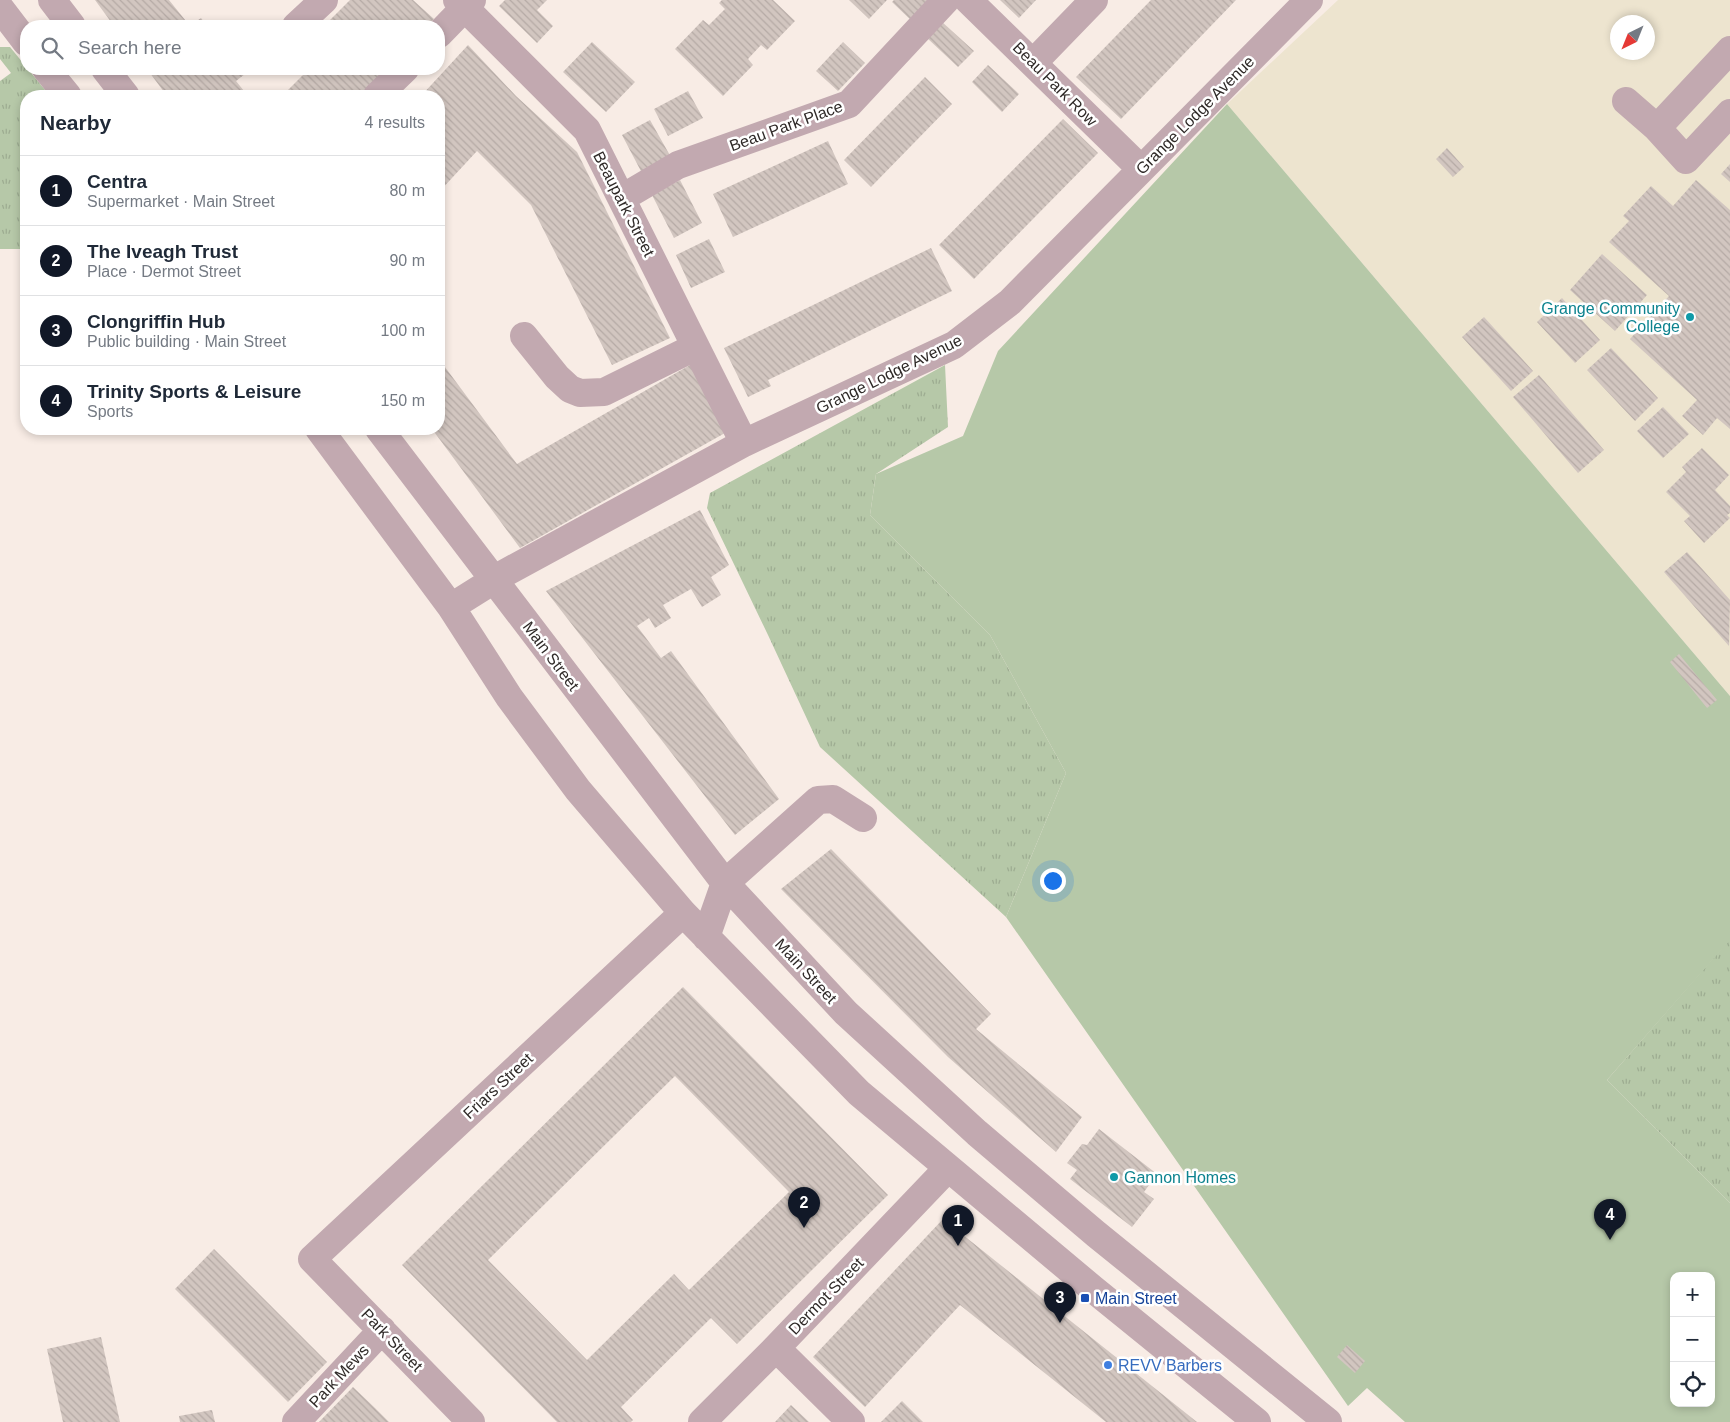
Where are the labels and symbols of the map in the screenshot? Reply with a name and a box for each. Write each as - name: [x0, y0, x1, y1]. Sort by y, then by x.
- north arrow: [1610, 15, 1655, 60]
- street label: Beau Park Row: [1010, 39, 1101, 130]
- street label: Grange Lodge Avenue: [1132, 52, 1258, 178]
- street label: Beau Park Place: [727, 98, 845, 154]
- street label: Beaupark Street: [590, 149, 658, 260]
- place label: Grange Community College: [1541, 300, 1680, 335]
- marker: Grange Community College: [1684, 311, 1696, 323]
- street label: Grange Lodge Avenue: [813, 331, 965, 417]
- street label: Main Street: [520, 618, 583, 694]
- your location: [1040, 868, 1066, 894]
- street label: Main Street: [772, 935, 840, 1007]
- street label: Friars Street: [460, 1049, 536, 1122]
- place label: Gannon Homes: [1124, 1169, 1236, 1186]
- marker: Gannon Homes: [1108, 1171, 1120, 1183]
- pin: 2: [788, 1187, 820, 1228]
- pin: 4: [1594, 1199, 1626, 1240]
- pin: 1: [942, 1205, 974, 1246]
- street label: Dermot Street: [785, 1254, 867, 1338]
- pin: 3: [1044, 1282, 1076, 1323]
- place label: Main Street: [1095, 1290, 1177, 1307]
- marker: Main Street: [1079, 1292, 1091, 1304]
- street label: Park Street: [358, 1305, 426, 1375]
- street label: Park Mews: [306, 1341, 372, 1411]
- place label: REVV Barbers: [1118, 1357, 1222, 1374]
- marker: REVV Barbers: [1102, 1359, 1114, 1371]

